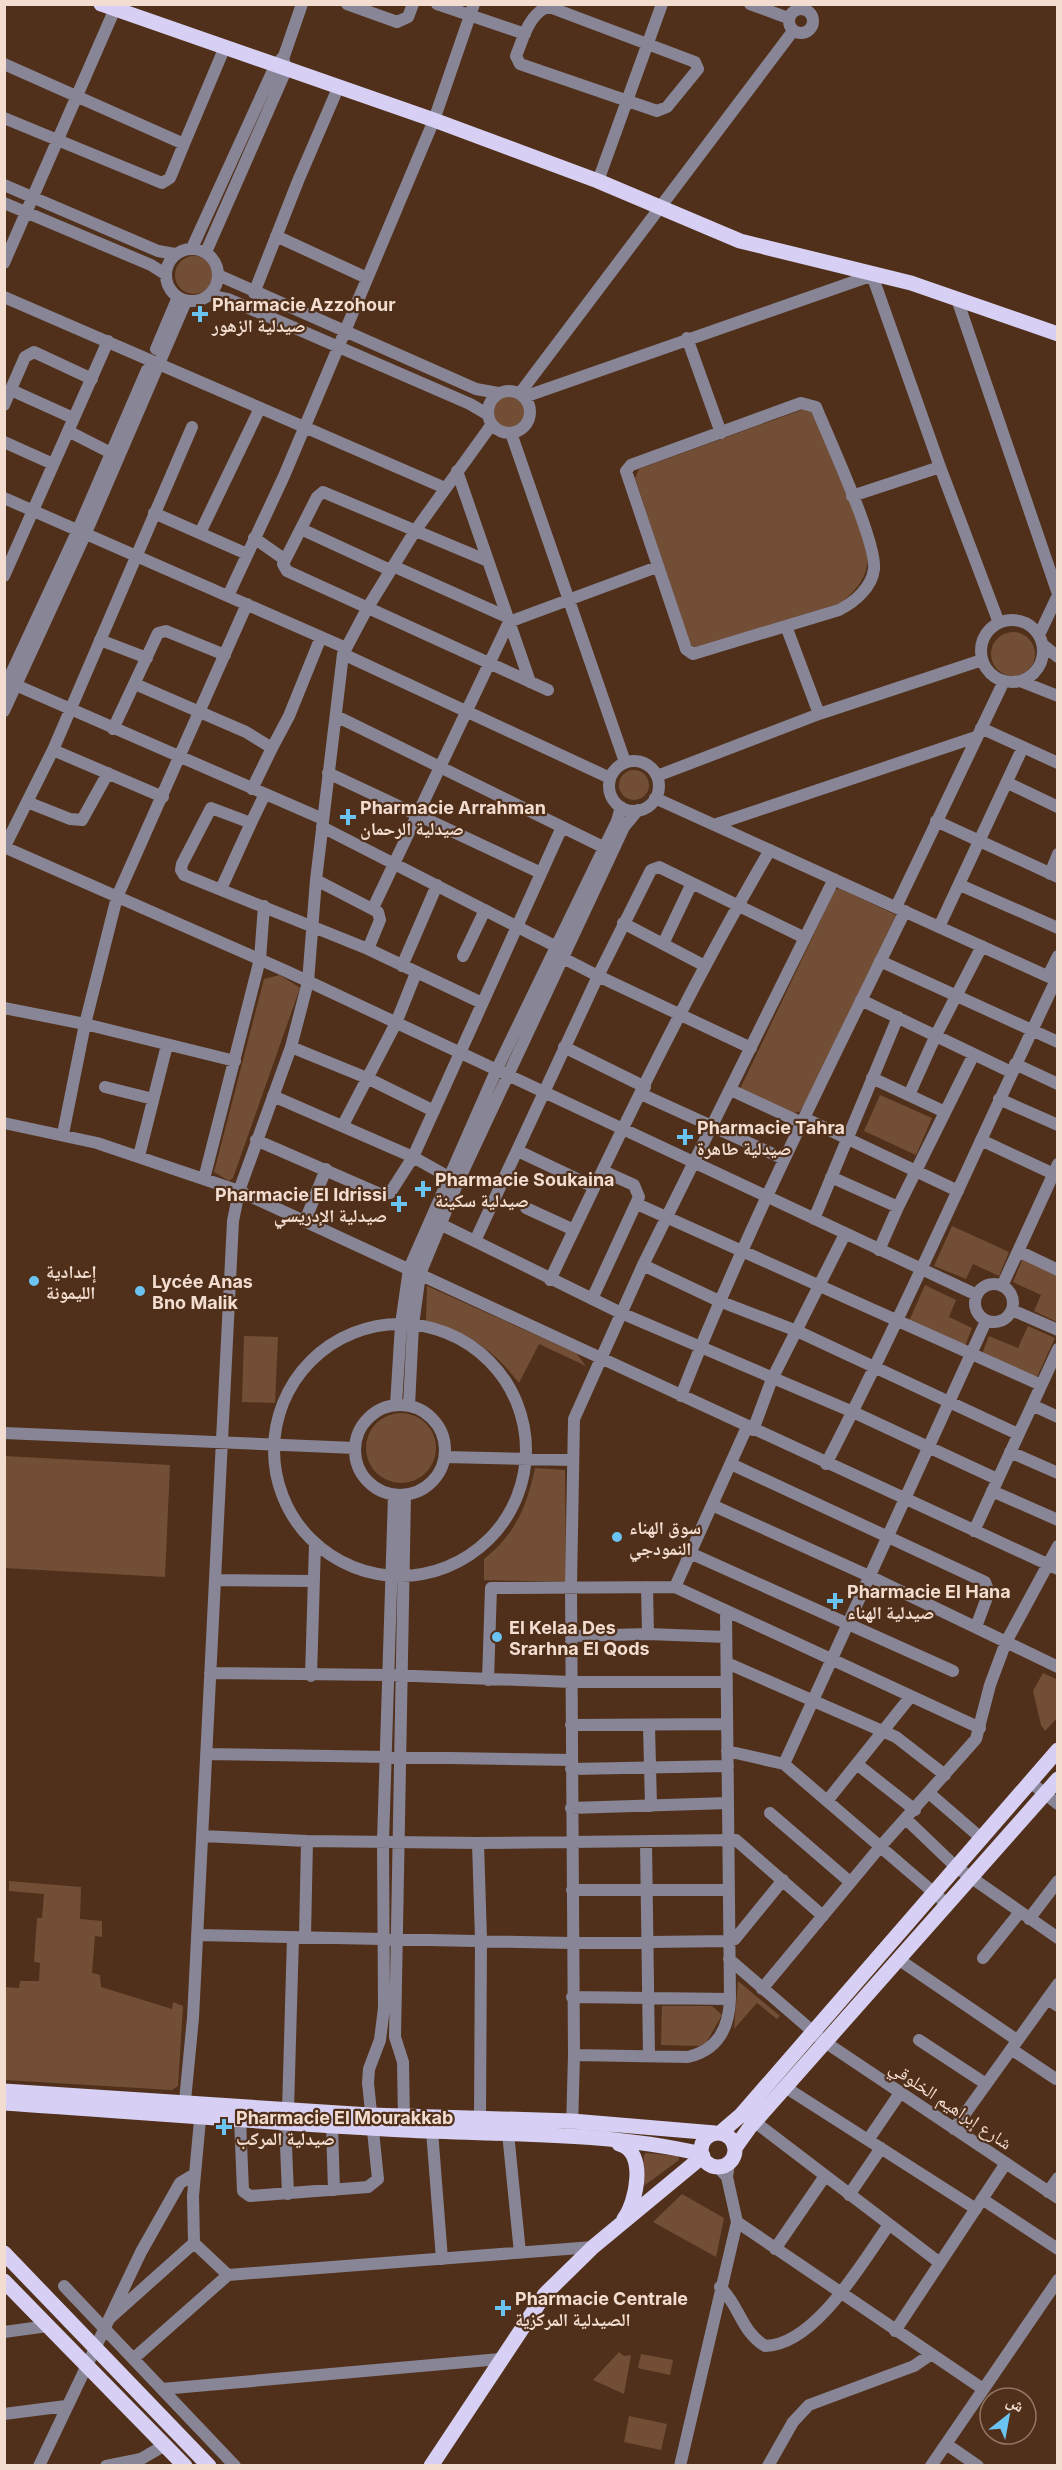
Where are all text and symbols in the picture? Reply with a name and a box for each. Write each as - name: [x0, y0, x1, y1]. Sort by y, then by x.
- place label: Pharmacie Azzohour صيدلية الزهور: [211, 294, 396, 336]
- marker: Pharmacie Azzohour صيدلية الزهور: [193, 307, 207, 321]
- place label: Pharmacie Arrahman صيدلية الرحمان: [360, 797, 546, 840]
- marker: Pharmacie Arrahman صيدلية الرحمان: [341, 810, 355, 824]
- place label: Pharmacie Tahra صيدلية طاهرة: [697, 1117, 845, 1159]
- marker: Pharmacie Tahra صيدلية طاهرة: [678, 1130, 692, 1144]
- place label: Pharmacie Soukaina صيدلية سكينة: [435, 1169, 615, 1211]
- marker: Pharmacie Soukaina صيدلية سكينة: [416, 1182, 430, 1196]
- place label: Pharmacie El Idrissi صيدلية الإدريسي: [215, 1184, 387, 1230]
- marker: Pharmacie El Idrissi صيدلية الإدريسي: [392, 1197, 406, 1211]
- place label: إعدادية الليمونة: [46, 1261, 97, 1303]
- place label: Lycée Anas Bno Malik: [152, 1271, 253, 1313]
- marker: إعدادية الليمونة: [27, 1274, 41, 1288]
- marker: Lycée Anas Bno Malik: [133, 1284, 147, 1298]
- place label: سوق الهناء النمودجي: [629, 1517, 701, 1563]
- marker: سوق الهناء النمودجي: [610, 1530, 624, 1544]
- place label: Pharmacie El Hana صيدلية الهناء: [847, 1581, 1011, 1623]
- marker: Pharmacie El Hana صيدلية الهناء: [828, 1594, 842, 1608]
- place label: El Kelaa Des Srarhna El Qods: [509, 1617, 650, 1659]
- marker: El Kelaa Des Srarhna El Qods: [490, 1630, 504, 1644]
- street label: شارع إبراهيم الخلوقي: [883, 2056, 1016, 2158]
- place label: Pharmacie El Mourakkab صيدلية المركب: [236, 2107, 453, 2149]
- marker: Pharmacie El Mourakkab صيدلية المركب: [217, 2120, 231, 2134]
- place label: Pharmacie Centrale الصيدلية المركزية: [515, 2288, 688, 2330]
- marker: Pharmacie Centrale الصيدلية المركزية: [496, 2301, 510, 2315]
- north arrow: [978, 2386, 1038, 2446]
- text: ش: [1003, 2390, 1028, 2416]

